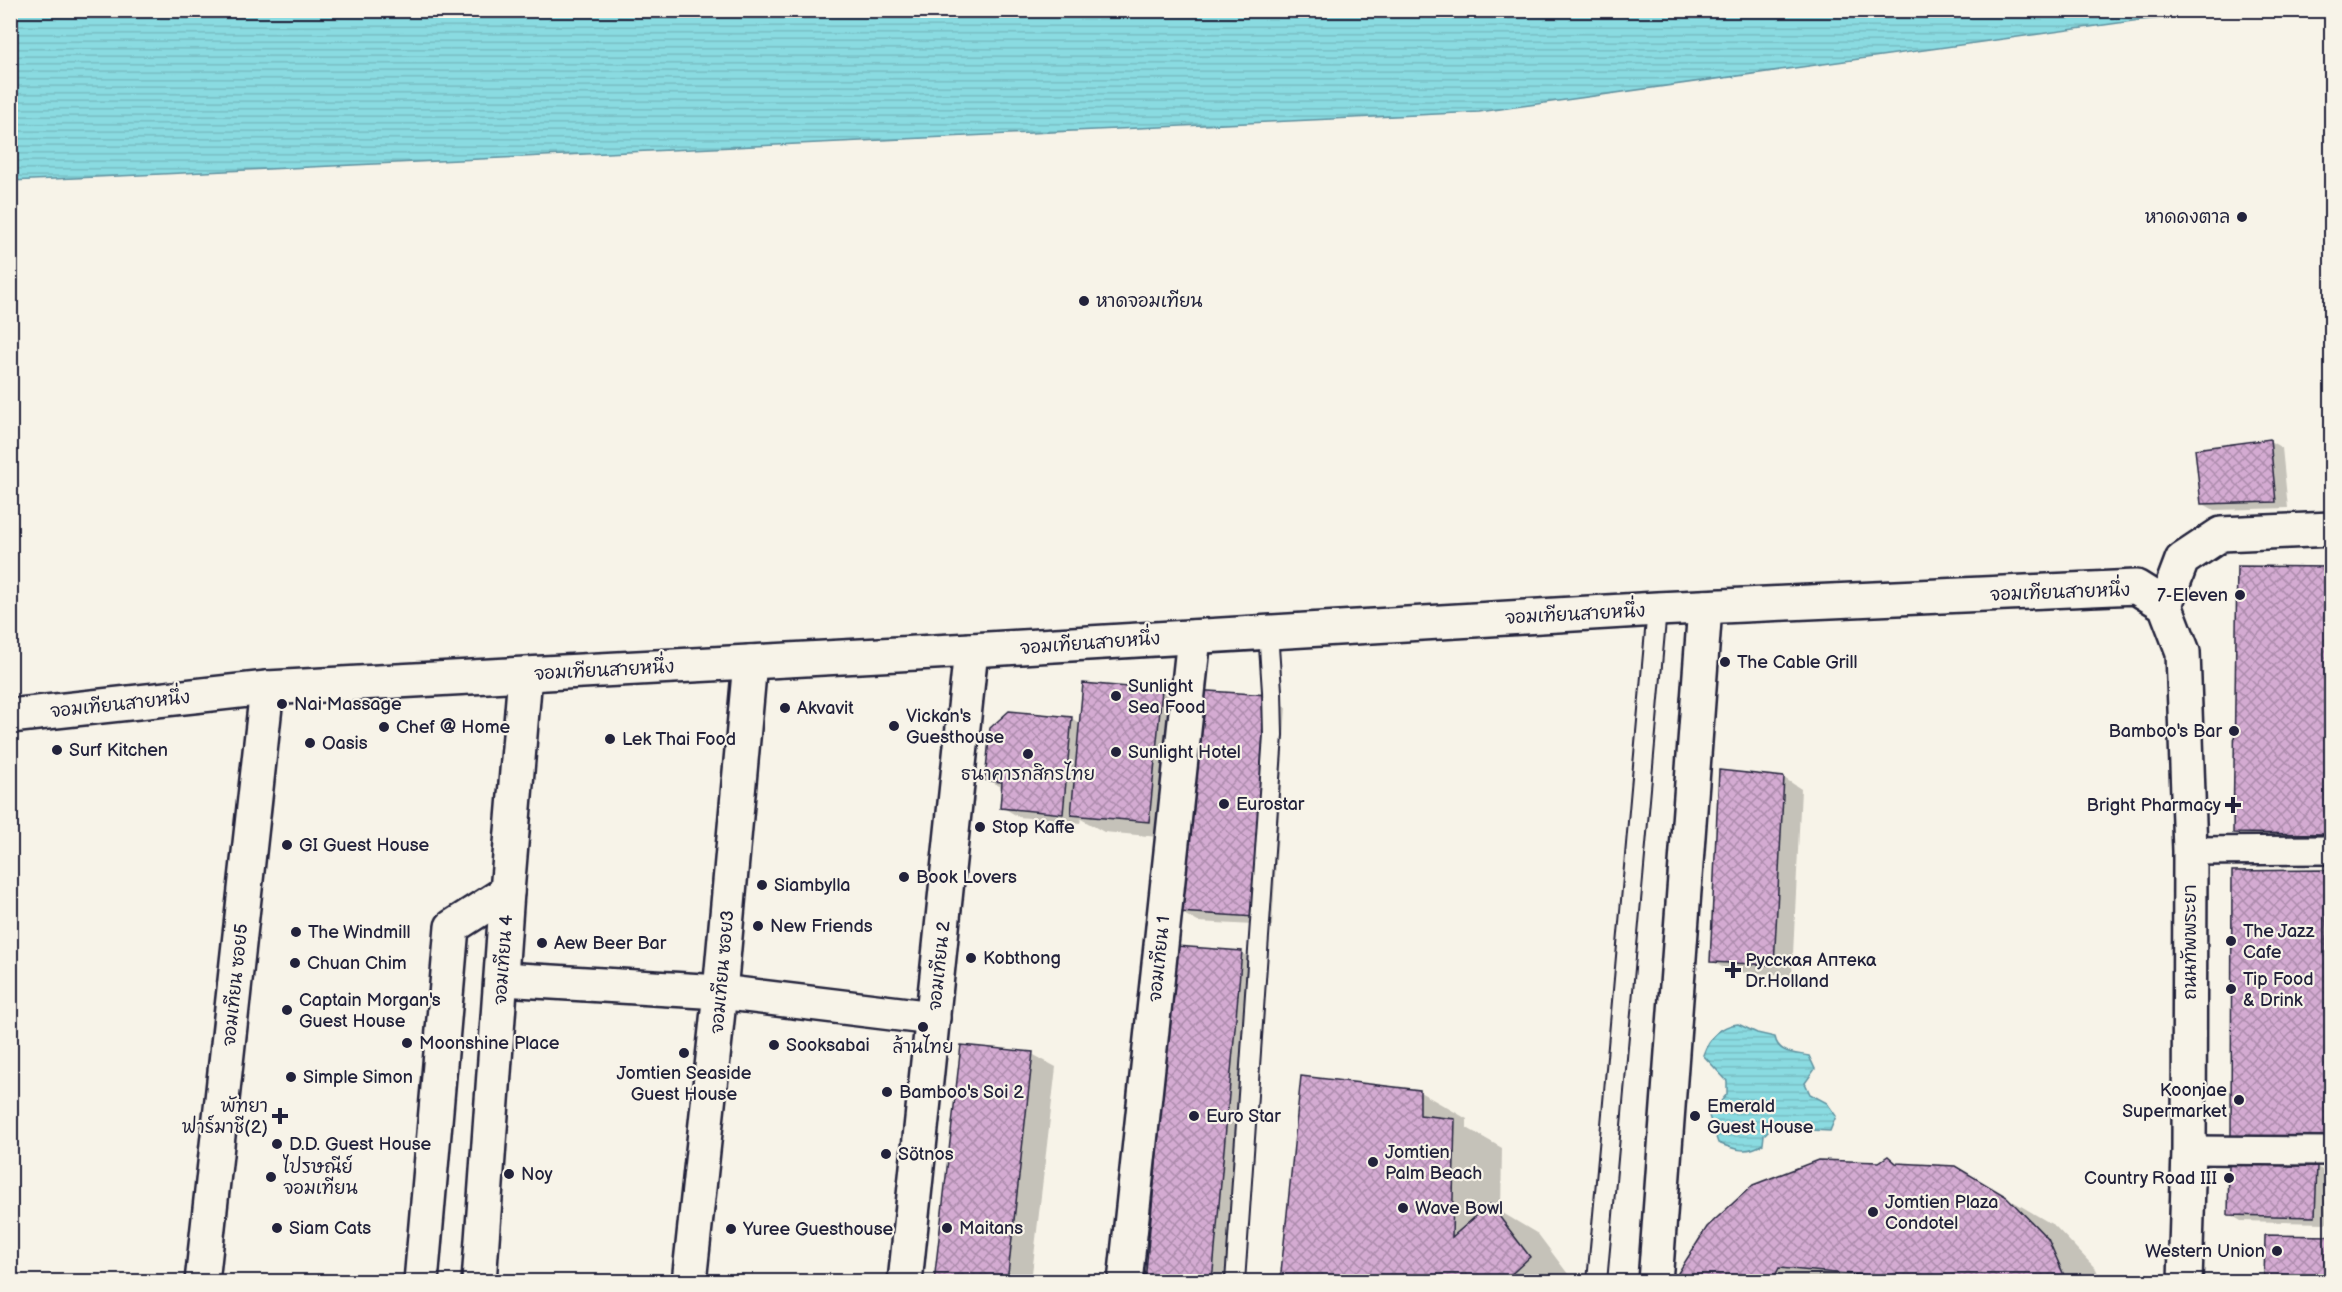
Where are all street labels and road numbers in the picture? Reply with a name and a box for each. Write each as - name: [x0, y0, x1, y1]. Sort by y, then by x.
- street label: จอมเทียนสายหนึ่ง: [1989, 572, 2131, 605]
- street label: จอมเทียนสายหนึ่ง: [1504, 593, 1646, 629]
- street label: จอมเทียนสายหนึ่ง: [1019, 621, 1161, 659]
- street label: จอมเทียนสายหนึ่ง: [533, 649, 675, 685]
- street label: จอมเทียนสายหนึ่ง: [48, 679, 191, 722]
- street label: ถนนทัพพระยา: [2179, 884, 2201, 1000]
- street label: จอมเทียน ซอย3: [705, 909, 738, 1035]
- street label: จอมเทียน 4: [488, 914, 517, 1006]
- street label: จอมเทียน 1: [1143, 915, 1174, 1003]
- street label: จอมเทียน 2: [922, 920, 955, 1012]
- street label: จอมเทียน ซอย5: [217, 922, 252, 1048]

